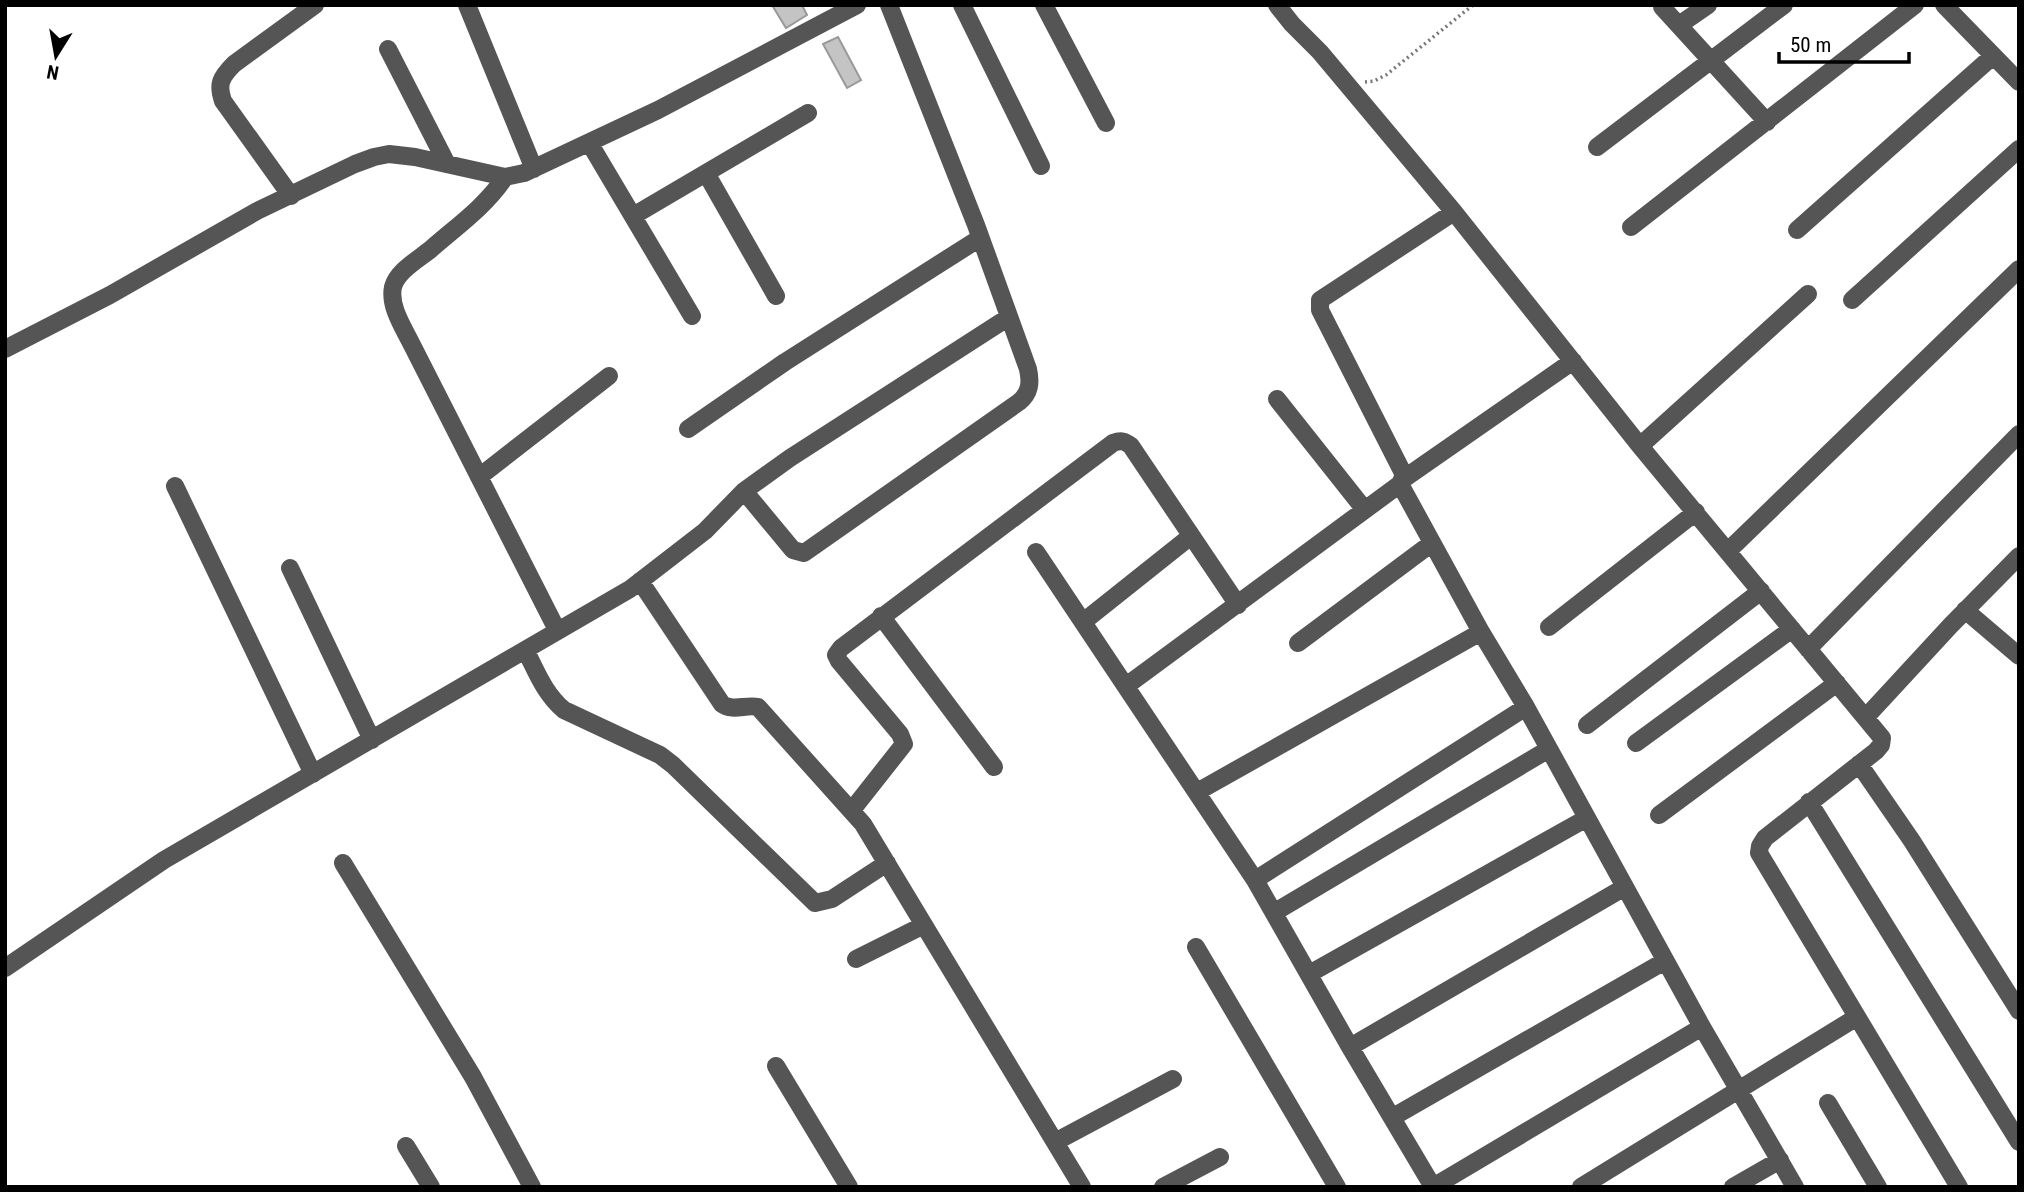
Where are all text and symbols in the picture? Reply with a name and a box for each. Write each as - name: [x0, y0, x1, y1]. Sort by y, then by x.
- north arrow: [21, 21, 91, 91]
- scale bar: [1779, 21, 1909, 65]
- text: 50 m: [1790, 33, 1831, 57]
- text: N: [45, 60, 61, 85]

